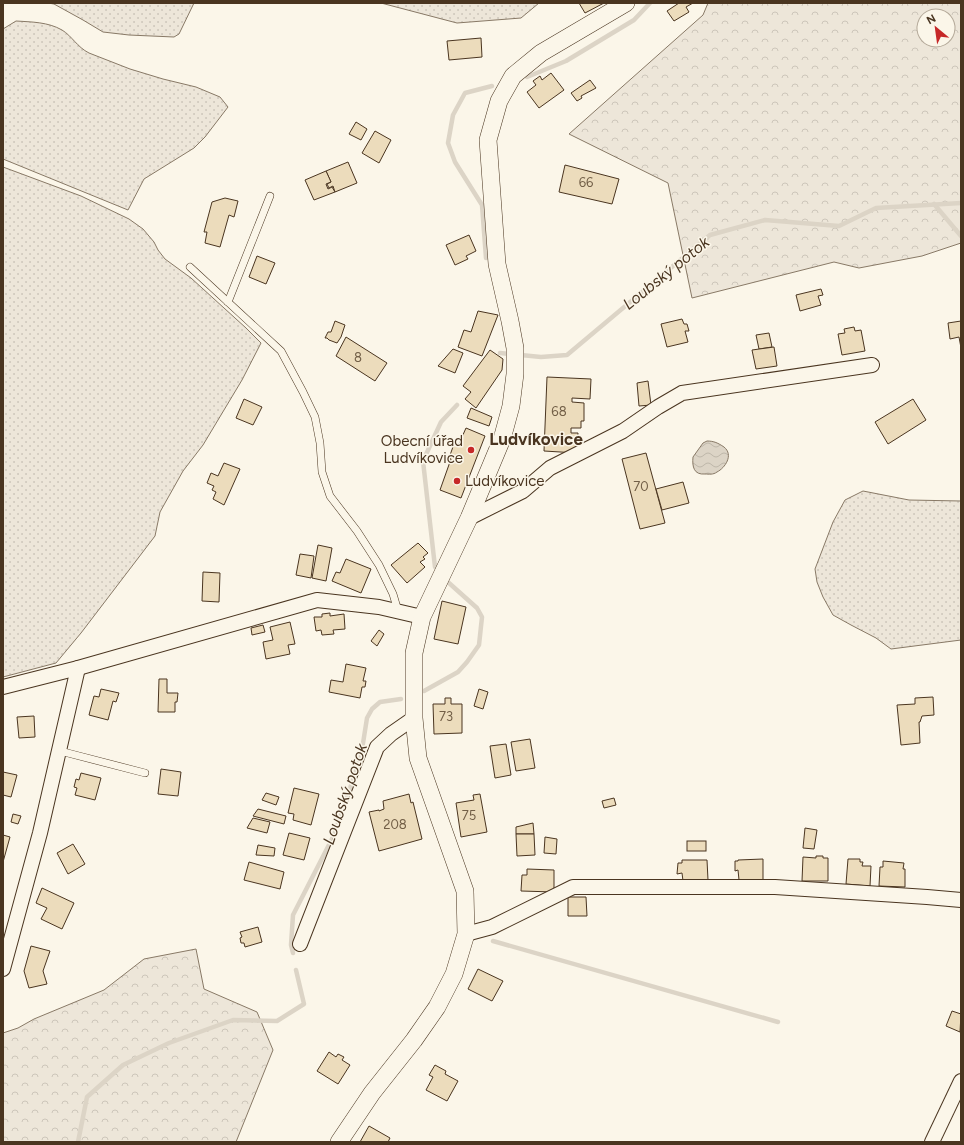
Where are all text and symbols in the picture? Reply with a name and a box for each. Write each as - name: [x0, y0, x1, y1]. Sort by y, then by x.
- north arrow: [916, 8, 956, 48]
- text: N: [925, 12, 938, 27]
- house number: 66: [579, 175, 593, 190]
- water label: Loubský potok: [619, 232, 714, 314]
- house number: 8: [354, 350, 362, 365]
- house number: 68: [551, 404, 567, 419]
- district label: Ludvíkovice: [489, 429, 583, 449]
- place label: Obecní úřad Ludvíkovice: [381, 432, 463, 467]
- marker: Obecní úřad Ludvíkovice: [466, 445, 476, 455]
- place label: Ludvíkovice: [465, 472, 544, 490]
- marker: Ludvíkovice: [452, 476, 462, 486]
- house number: 70: [633, 479, 649, 494]
- house number: 73: [439, 709, 453, 724]
- water label: Loubský potok: [319, 740, 372, 847]
- house number: 75: [462, 808, 476, 823]
- house number: 208: [383, 817, 407, 832]

